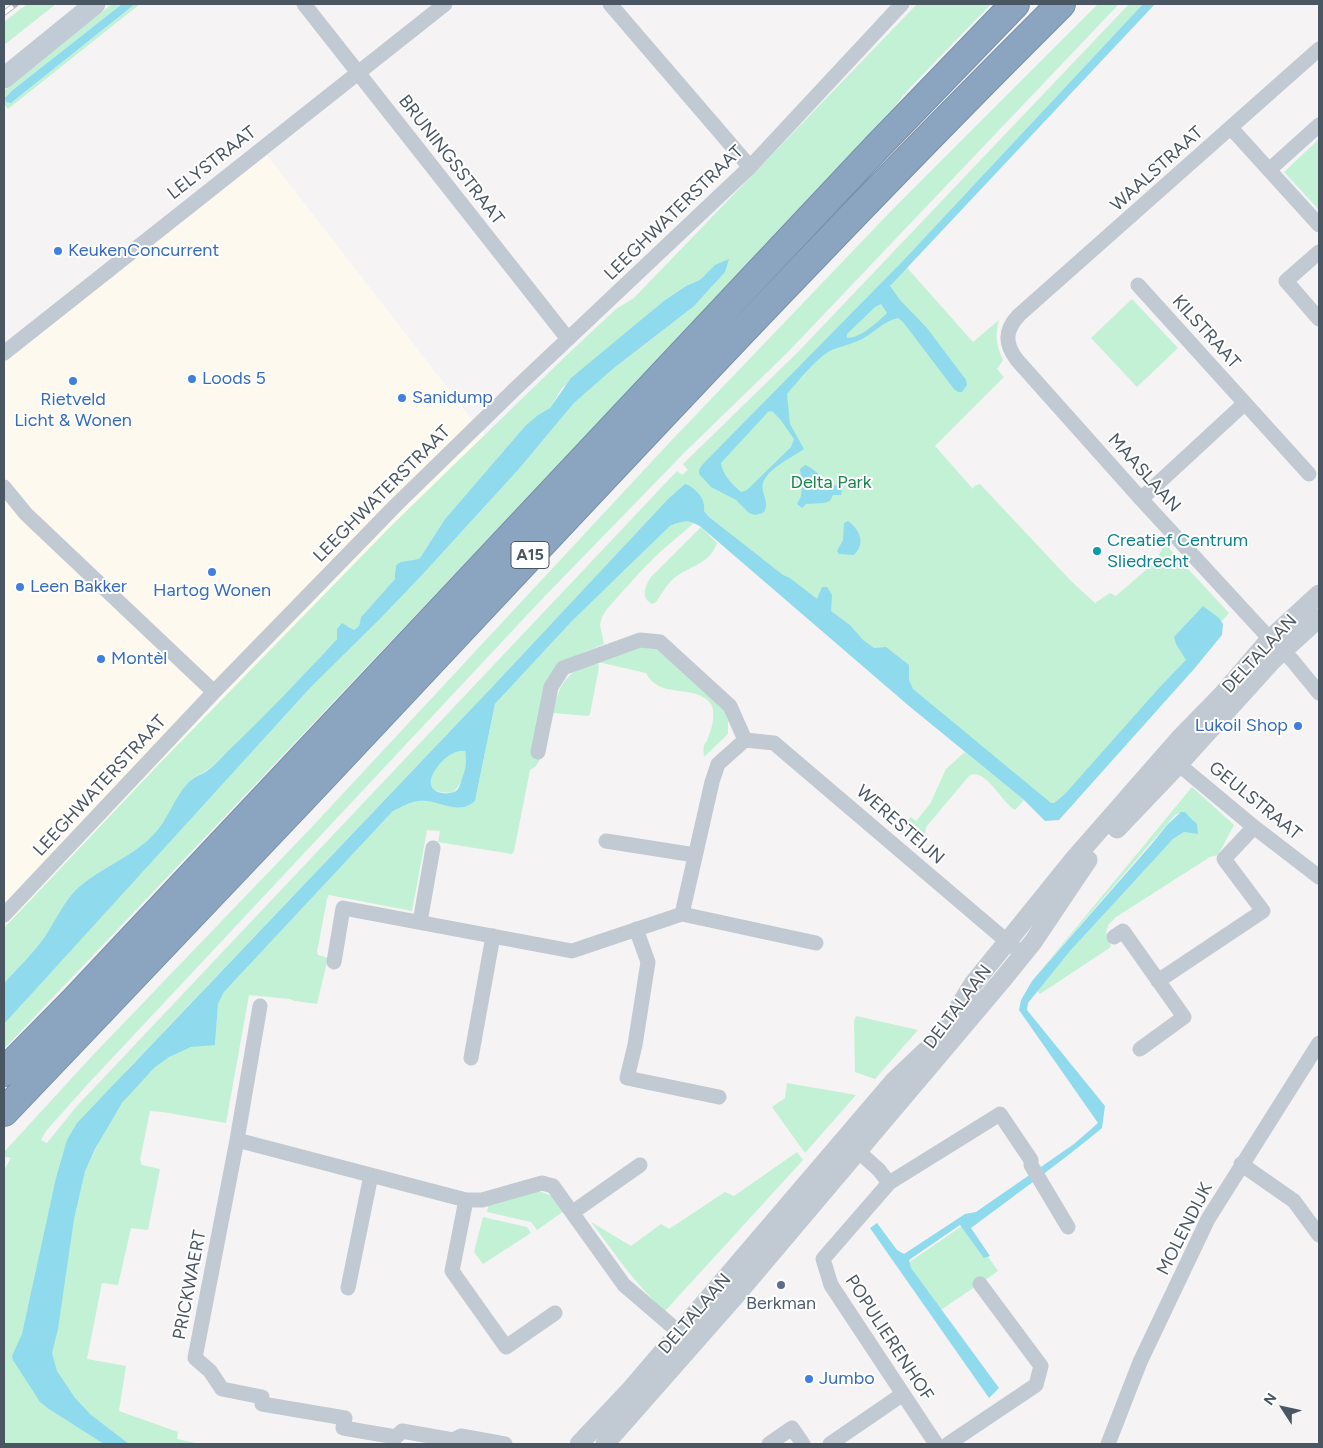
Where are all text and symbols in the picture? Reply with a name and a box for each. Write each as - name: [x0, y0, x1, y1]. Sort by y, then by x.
- street label: BRUNINGSSTRAAT: [394, 91, 508, 229]
- street label: LELYSTRAAT: [163, 122, 261, 204]
- street label: WAALSTRAAT: [1106, 122, 1208, 216]
- street label: LEEGHWATERSTRAAT: [600, 141, 748, 285]
- place label: KeukenConcurrent: [68, 240, 219, 262]
- marker: KeukenConcurrent: [52, 245, 64, 257]
- street label: KILSTRAAT: [1167, 291, 1245, 373]
- place label: Loods 5: [202, 368, 266, 390]
- marker: Loods 5: [186, 373, 198, 385]
- marker: Rietveld Licht & Wonen: [67, 375, 79, 387]
- place label: Sanidump: [412, 387, 493, 409]
- place label: Rietveld Licht & Wonen: [14, 389, 132, 432]
- marker: Sanidump: [396, 392, 408, 404]
- street label: LEEGHWATERSTRAAT: [309, 421, 455, 567]
- street label: MAASLAAN: [1103, 429, 1185, 517]
- park label: Delta Park: [791, 472, 871, 494]
- place label: Creatief Centrum Sliedrecht: [1107, 530, 1248, 572]
- road number: A15: [511, 542, 549, 568]
- marker: Creatief Centrum Sliedrecht: [1091, 545, 1103, 557]
- marker: Hartog Wonen: [206, 566, 218, 578]
- place label: Leen Bakker: [30, 576, 127, 598]
- place label: Hartog Wonen: [153, 580, 271, 602]
- marker: Leen Bakker: [14, 581, 26, 593]
- street label: DELTALAAN: [1218, 610, 1302, 698]
- place label: Montèl: [111, 648, 167, 670]
- marker: Montèl: [95, 653, 107, 665]
- street label: LEEGHWATERSTRAAT: [29, 711, 171, 861]
- place label: Lukoil Shop: [1195, 715, 1288, 737]
- marker: Lukoil Shop: [1292, 720, 1304, 732]
- street label: GEULSTRAAT: [1204, 757, 1306, 845]
- street label: WERESTEIJN: [852, 781, 948, 869]
- street label: DELTALAAN: [919, 961, 997, 1053]
- street label: MOLENDIJK: [1153, 1179, 1217, 1279]
- street label: PRICKWAERT: [169, 1228, 211, 1342]
- street label: DELTALAAN: [654, 1269, 736, 1359]
- street label: POPULIERENHOF: [840, 1271, 938, 1405]
- marker: Berkman: [775, 1279, 787, 1291]
- place label: Berkman: [746, 1293, 816, 1315]
- place label: Jumbo: [819, 1368, 875, 1390]
- marker: Jumbo: [803, 1373, 815, 1385]
- north arrow: [1258, 1383, 1308, 1433]
- text: N: [1260, 1390, 1280, 1408]

